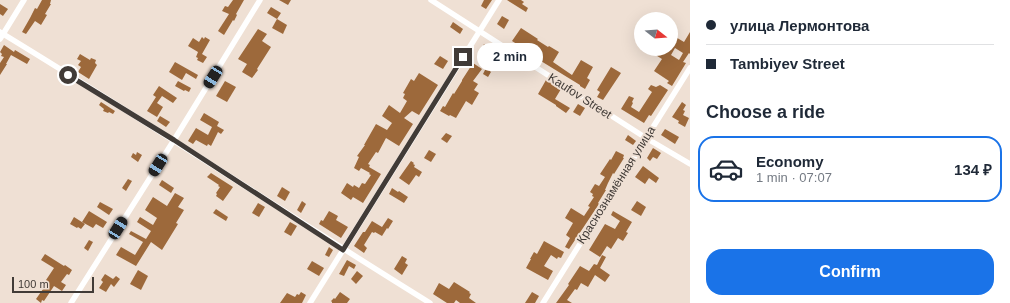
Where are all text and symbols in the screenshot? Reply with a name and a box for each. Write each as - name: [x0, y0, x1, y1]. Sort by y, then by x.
- north arrow: [634, 12, 678, 56]
- map controls: [634, 12, 678, 56]
- text: улица Лермонтова: [730, 17, 869, 34]
- callout: 2 min: [477, 43, 543, 71]
- route end: [454, 48, 472, 66]
- text: 2 min: [493, 49, 527, 64]
- text: Tambiyev Street: [730, 55, 845, 72]
- car: [202, 64, 224, 90]
- route start: [59, 66, 77, 84]
- street label: Kaufov Street: [546, 70, 615, 122]
- text: Choose a ride: [706, 102, 825, 122]
- street label: Краснознамённая улица: [574, 123, 658, 246]
- icon: car: [708, 151, 744, 187]
- car: [147, 152, 169, 178]
- text: Economy: [756, 153, 824, 170]
- text: 134 ₽: [954, 161, 992, 178]
- text: 1 min · 07:07: [756, 170, 832, 185]
- car: [107, 215, 129, 241]
- button: Confirm: [706, 249, 994, 295]
- scale bar: [12, 275, 94, 294]
- text: 100 m: [18, 278, 49, 290]

